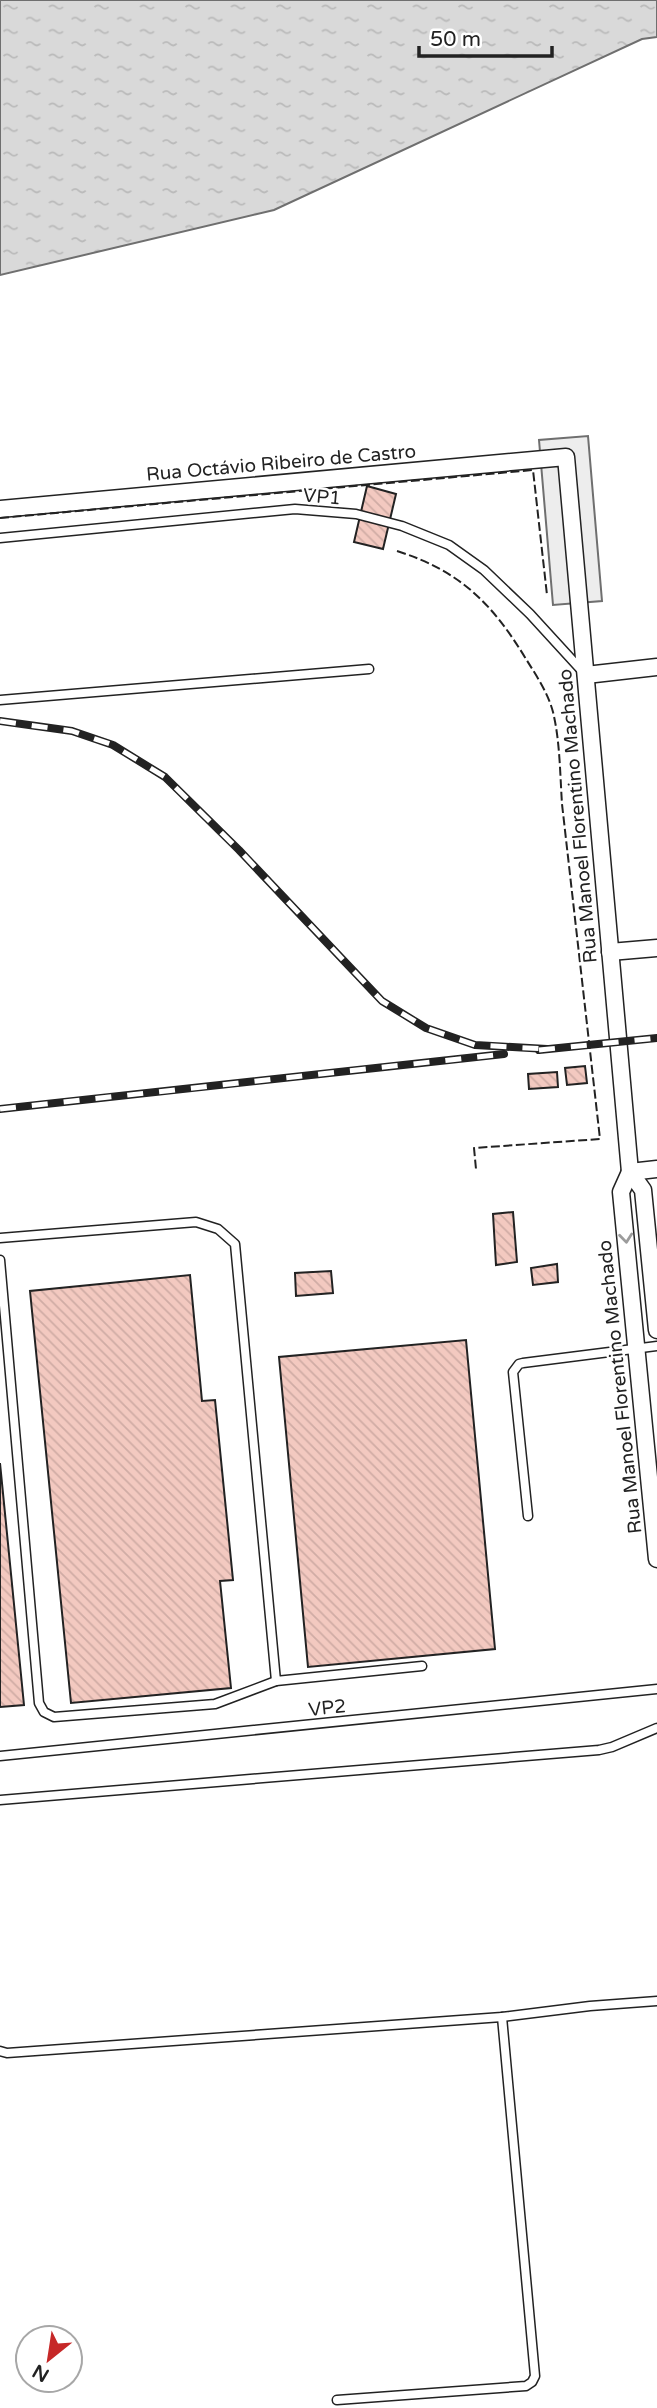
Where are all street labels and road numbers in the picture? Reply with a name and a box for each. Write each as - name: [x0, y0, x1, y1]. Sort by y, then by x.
- street label: Rua Octávio Ribeiro de Castro: [145, 440, 417, 486]
- street label: VP1: [302, 484, 342, 510]
- street label: Rua Manoel Florentino Machado: [554, 668, 602, 964]
- street label: Rua Manoel Florentino Machado: [594, 1239, 646, 1535]
- street label: VP2: [307, 1695, 347, 1721]

